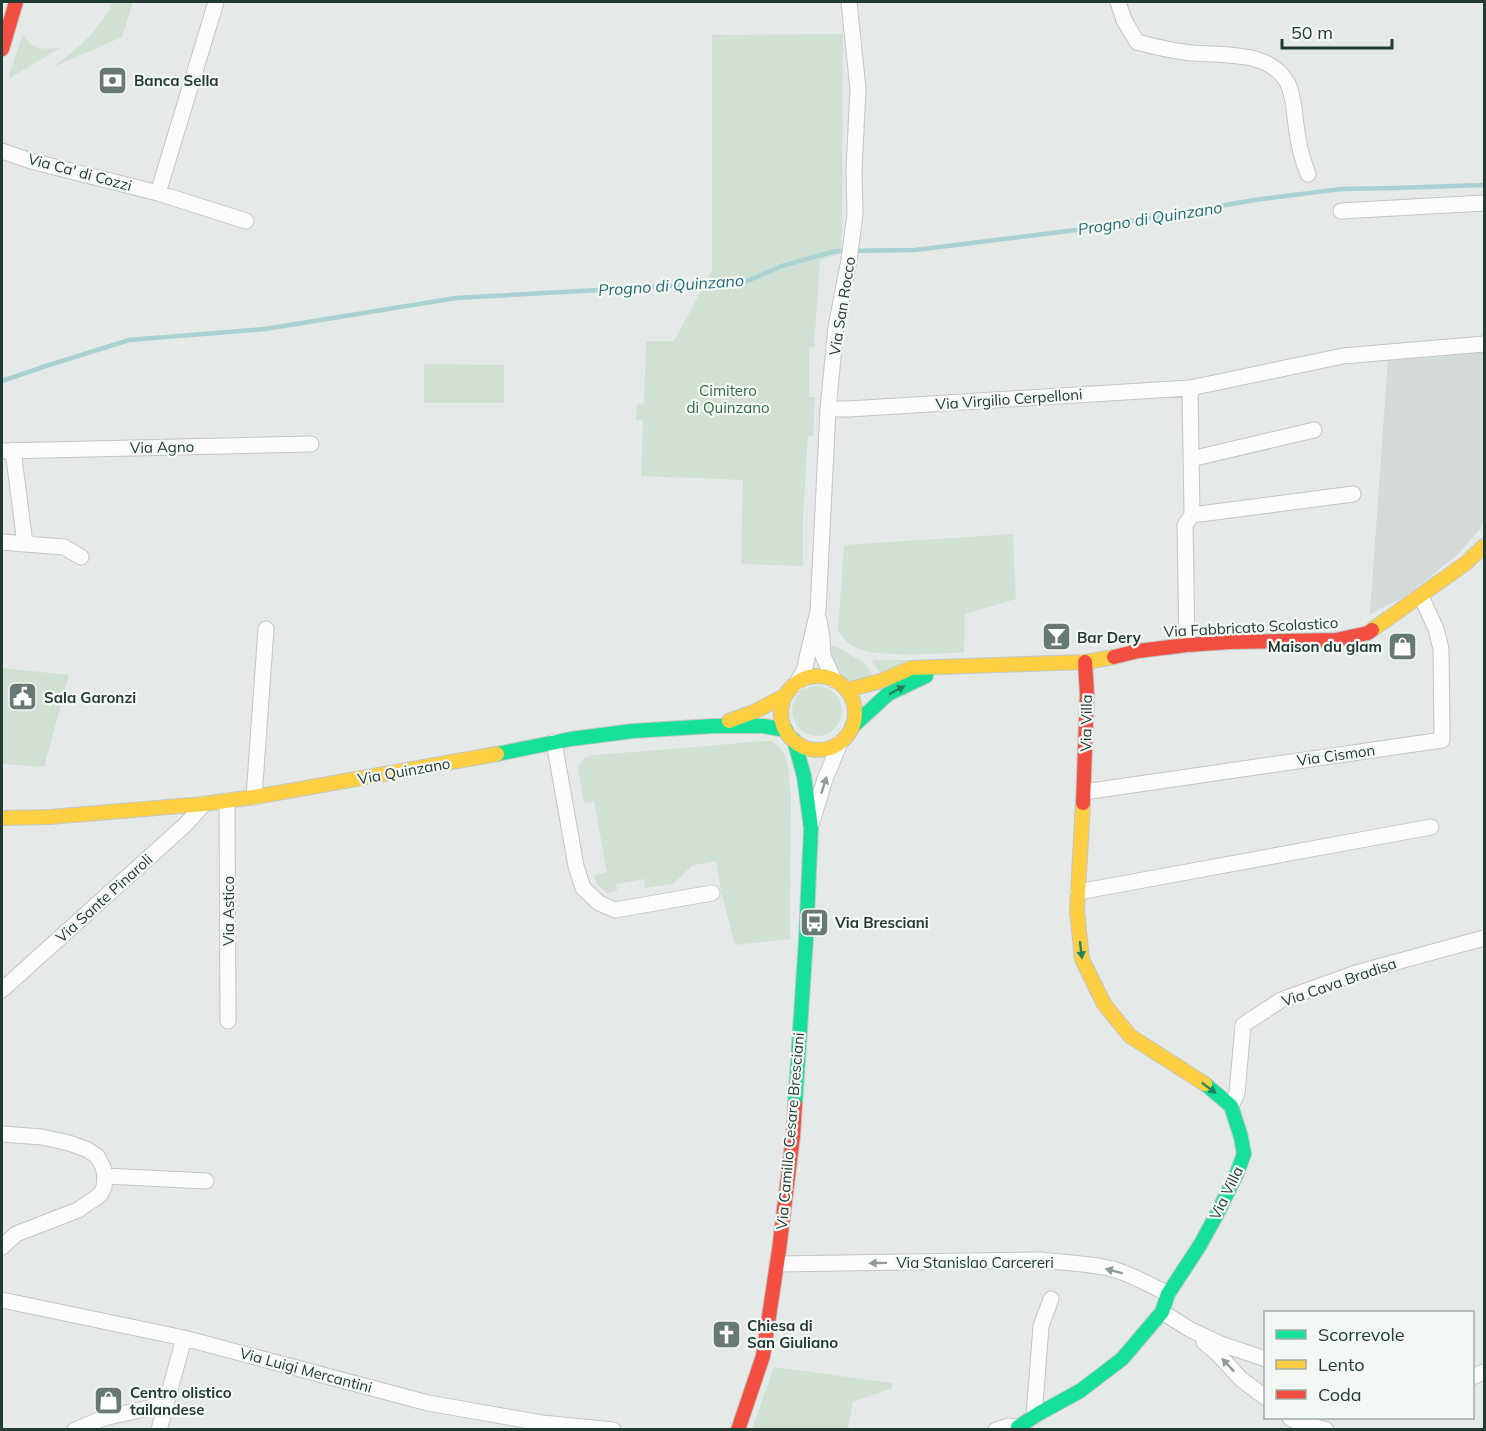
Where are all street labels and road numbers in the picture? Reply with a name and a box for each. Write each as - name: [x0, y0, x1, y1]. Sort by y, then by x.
- street label: Via Ca' di Cozzi: [26, 149, 134, 195]
- street label: Via San Rocco: [825, 255, 859, 357]
- street label: Via Virgilio Cerpelloni: [935, 384, 1083, 414]
- street label: Via Agno: [130, 437, 194, 457]
- street label: Via Fabbricato Scolastico: [1163, 613, 1339, 641]
- street label: Via Villa: [1076, 694, 1096, 752]
- street label: Via Cismon: [1296, 740, 1376, 770]
- street label: Via Quinzano: [356, 754, 452, 788]
- street label: Via Sante Pinaroli: [52, 850, 156, 946]
- street label: Via Astico: [219, 876, 238, 946]
- street label: Via Cava Bradisa: [1279, 953, 1399, 1011]
- street label: Via Camillo Cesare Bresciani: [772, 1032, 808, 1230]
- street label: Via Villa: [1205, 1163, 1247, 1223]
- street label: Via Stanislao Carcereri: [896, 1253, 1054, 1272]
- street label: Via Luigi Mercantini: [238, 1343, 374, 1397]

